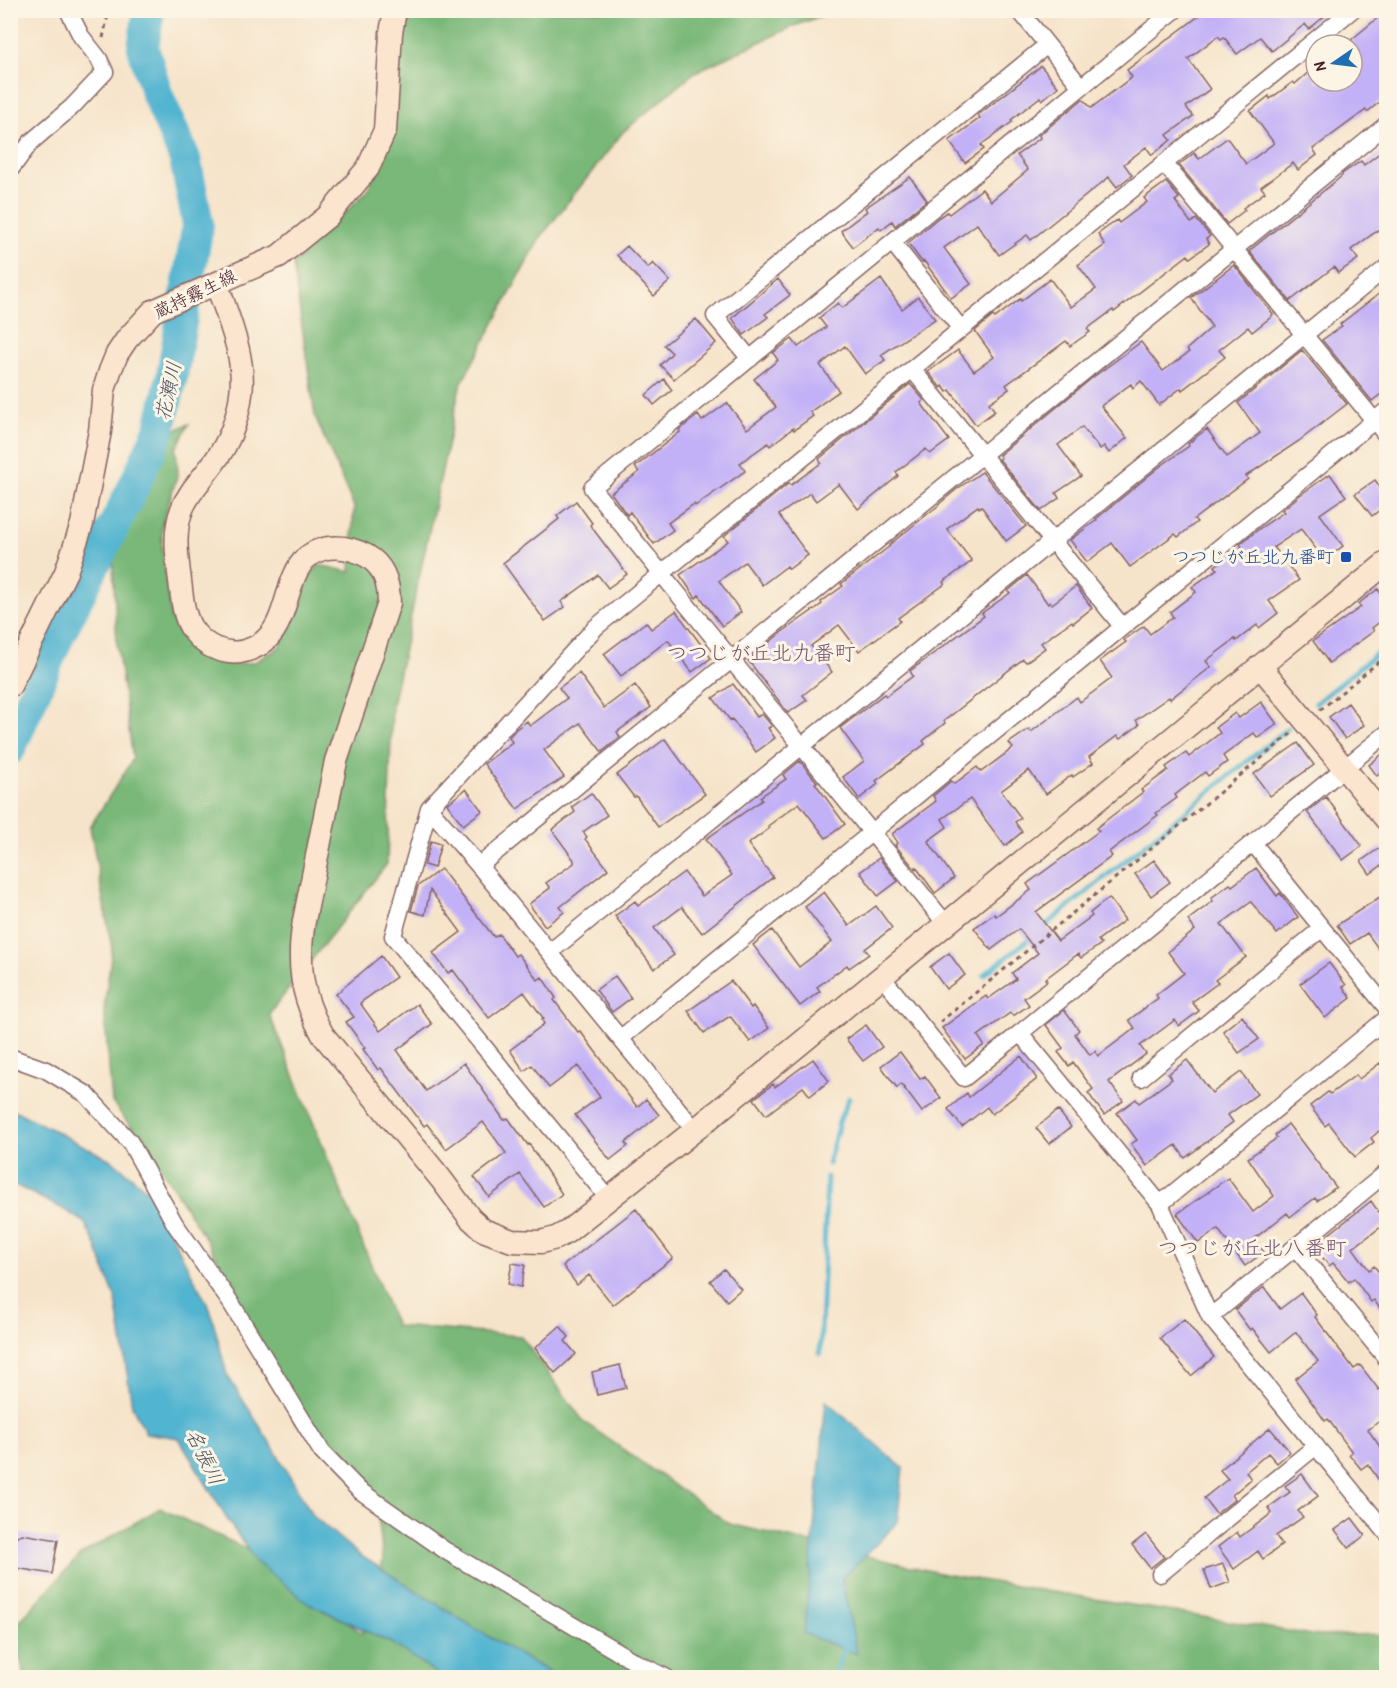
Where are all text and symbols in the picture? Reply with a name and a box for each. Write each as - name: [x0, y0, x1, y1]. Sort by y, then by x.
- north arrow: [1304, 33, 1364, 93]
- text: N: [1308, 59, 1331, 73]
- street label: 蔵持霧生線: [149, 263, 241, 325]
- water label: 花瀬川: [148, 359, 187, 423]
- place label: つつじが丘北九番町: [1172, 544, 1334, 569]
- marker: つつじが丘北九番町: [1339, 550, 1353, 564]
- district label: つつじが丘北九番町: [667, 638, 856, 667]
- district label: つつじが丘北八番町: [1158, 1233, 1347, 1262]
- water label: 名張川: [180, 1424, 231, 1490]

